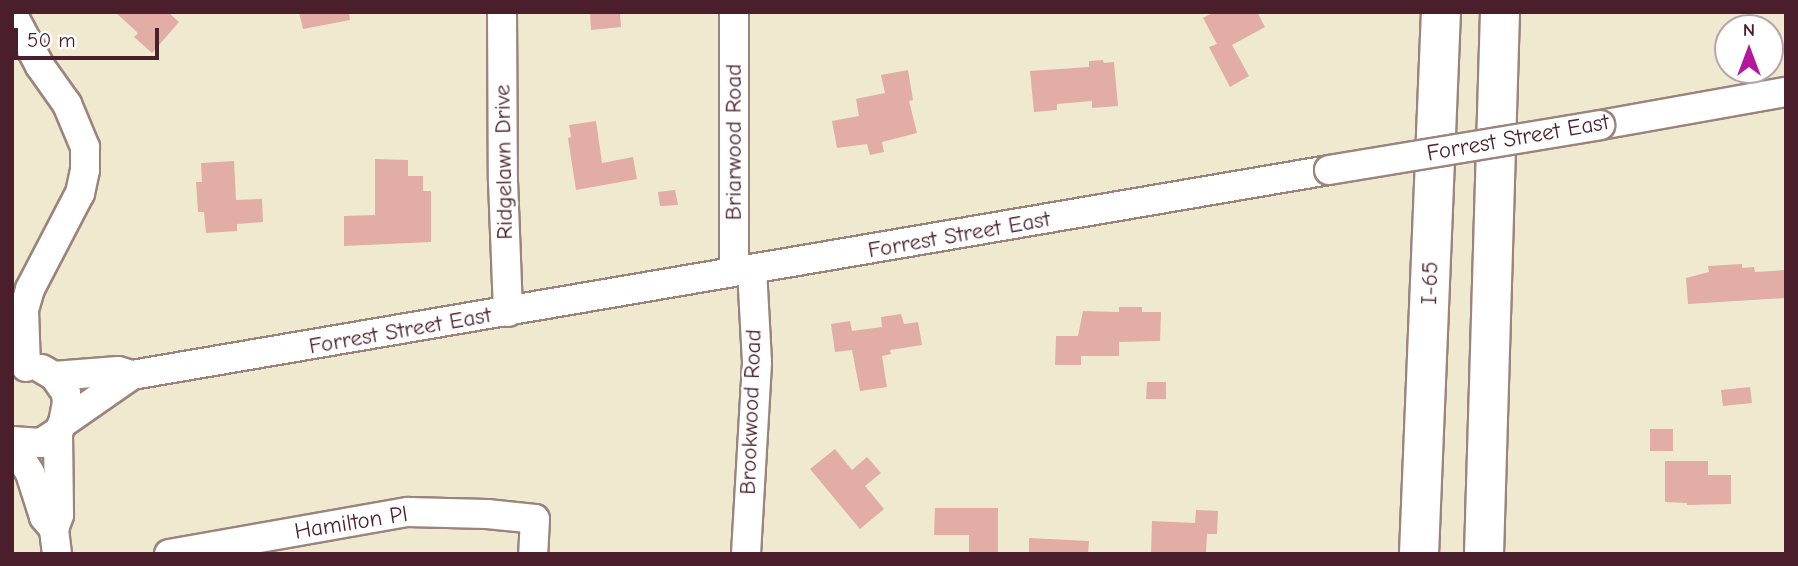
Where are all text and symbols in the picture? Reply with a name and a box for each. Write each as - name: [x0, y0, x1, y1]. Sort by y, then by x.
- scale bar: [18, 14, 163, 58]
- north arrow: [1714, 14, 1784, 84]
- text: N: [1743, 19, 1755, 41]
- text: 50 m: [27, 28, 76, 52]
- street label: Briarwood Road: [720, 64, 748, 220]
- street label: Ridgelawn Drive: [489, 84, 519, 240]
- street label: Forrest Street East: [1425, 108, 1611, 168]
- street label: Forrest Street East: [866, 205, 1052, 265]
- street label: I-65: [1415, 261, 1445, 305]
- street label: Forrest Street East: [307, 301, 493, 361]
- street label: Brookwood Road: [734, 329, 768, 495]
- street label: Hamilton Pl: [292, 500, 410, 546]

